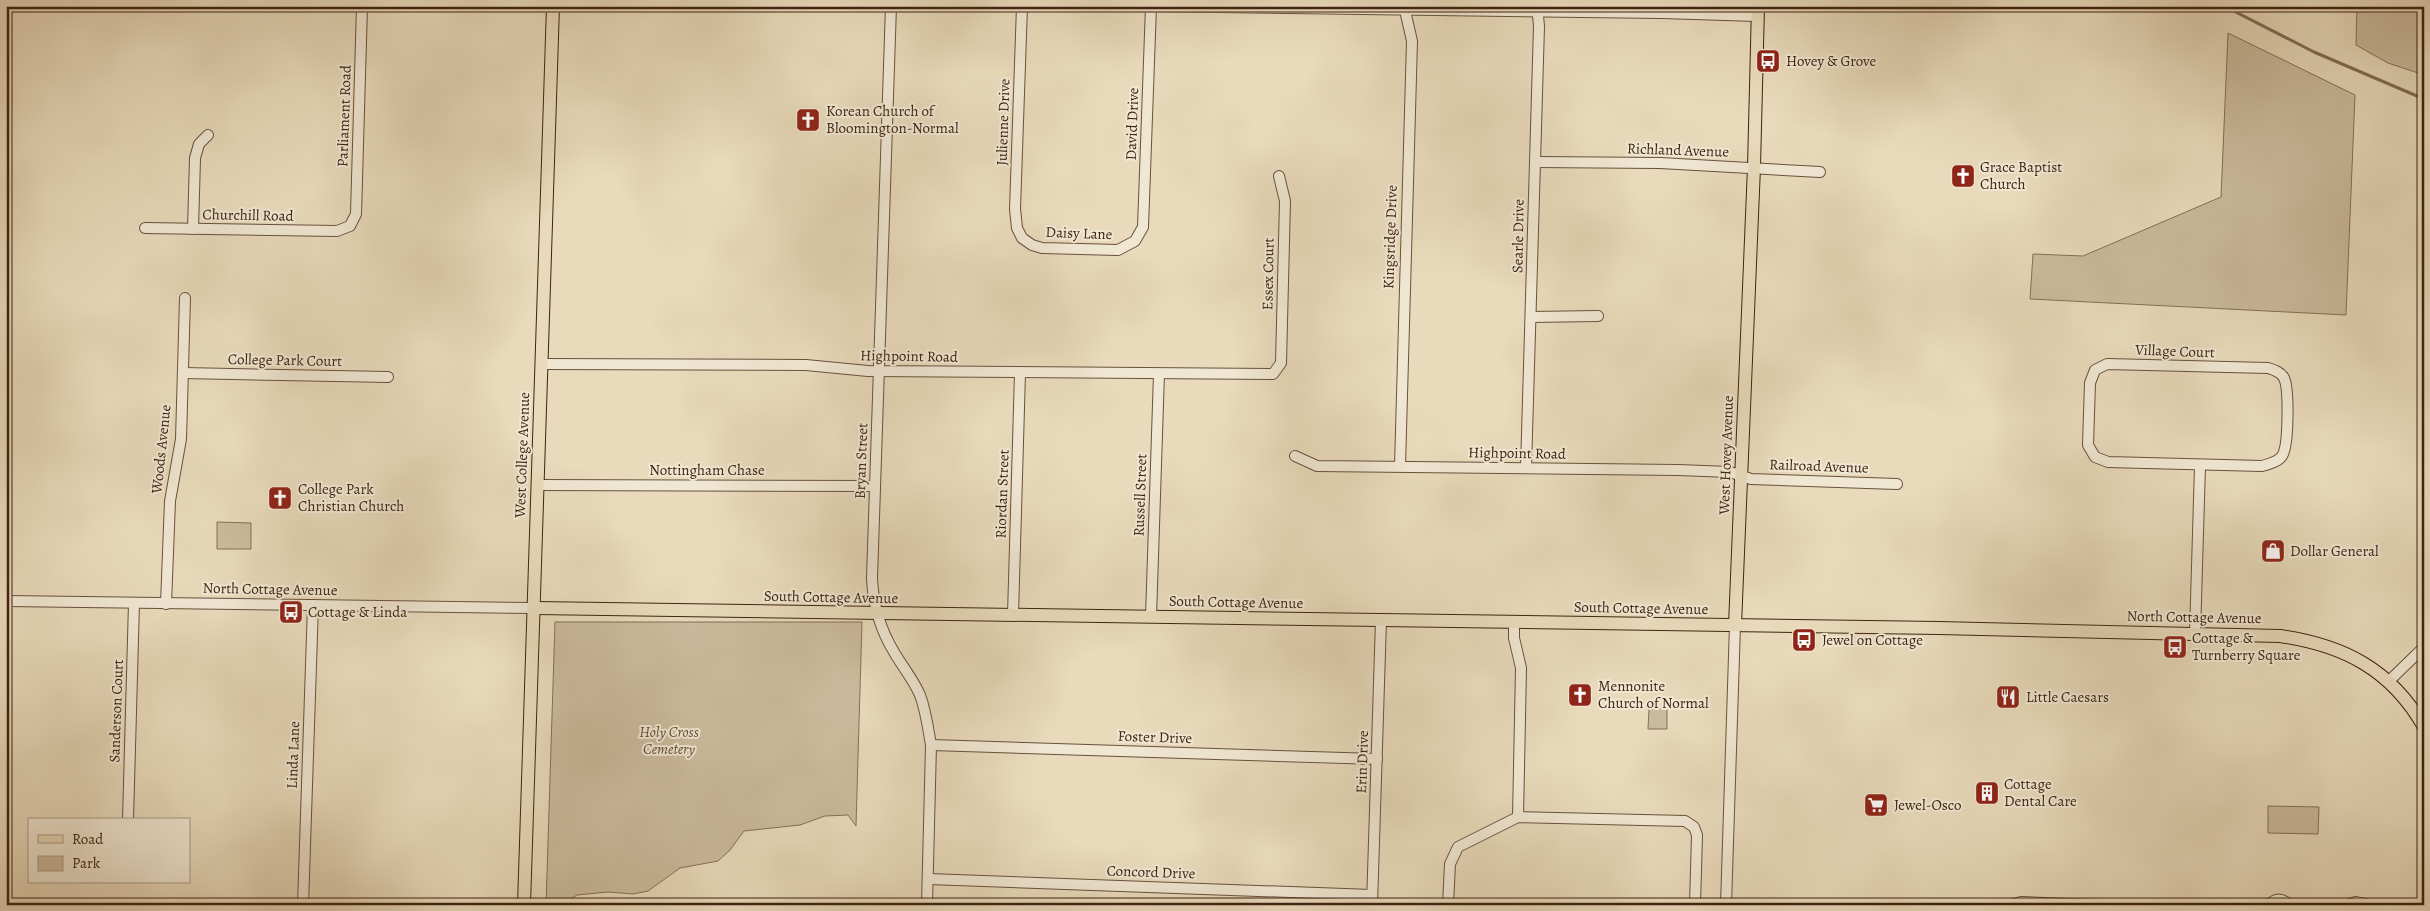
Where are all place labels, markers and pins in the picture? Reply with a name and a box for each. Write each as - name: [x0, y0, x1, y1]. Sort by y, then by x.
- bus stop icon: Hovey & Grove: [1755, 48, 1781, 74]
- place label: Hovey & Grove: [1786, 51, 1876, 71]
- place label: Korean Church of Bloomington-Normal: [826, 101, 959, 138]
- church icon: Korean Church of Bloomington-Normal: [795, 107, 821, 133]
- place label: Grace Baptist Church: [1980, 157, 2062, 194]
- church icon: Grace Baptist Church: [1950, 163, 1976, 189]
- place label: College Park Christian Church: [298, 479, 404, 516]
- church icon: College Park Christian Church: [267, 485, 293, 511]
- shop icon: Dollar General: [2260, 538, 2286, 564]
- place label: Dollar General: [2290, 541, 2379, 561]
- bus stop icon: Cottage & Linda: [278, 599, 304, 625]
- place label: Cottage & Linda: [308, 602, 407, 622]
- bus stop icon: Jewel on Cottage: [1791, 627, 1817, 653]
- place label: Cottage & Turnberry Square: [2192, 628, 2301, 665]
- place label: Jewel on Cottage: [1822, 630, 1923, 650]
- bus stop icon: Cottage & Turnberry Square: [2162, 634, 2188, 660]
- place label: Mennonite Church of Normal: [1598, 676, 1709, 713]
- church icon: Mennonite Church of Normal: [1567, 682, 1593, 708]
- restaurant icon: Little Caesars: [1995, 684, 2021, 710]
- place label: Little Caesars: [2026, 687, 2109, 707]
- place label: Cottage Dental Care: [2004, 774, 2077, 811]
- building icon: Cottage Dental Care: [1974, 780, 2000, 806]
- supermarket icon: Jewel-Osco: [1863, 792, 1889, 818]
- place label: Jewel-Osco: [1894, 795, 1961, 815]

